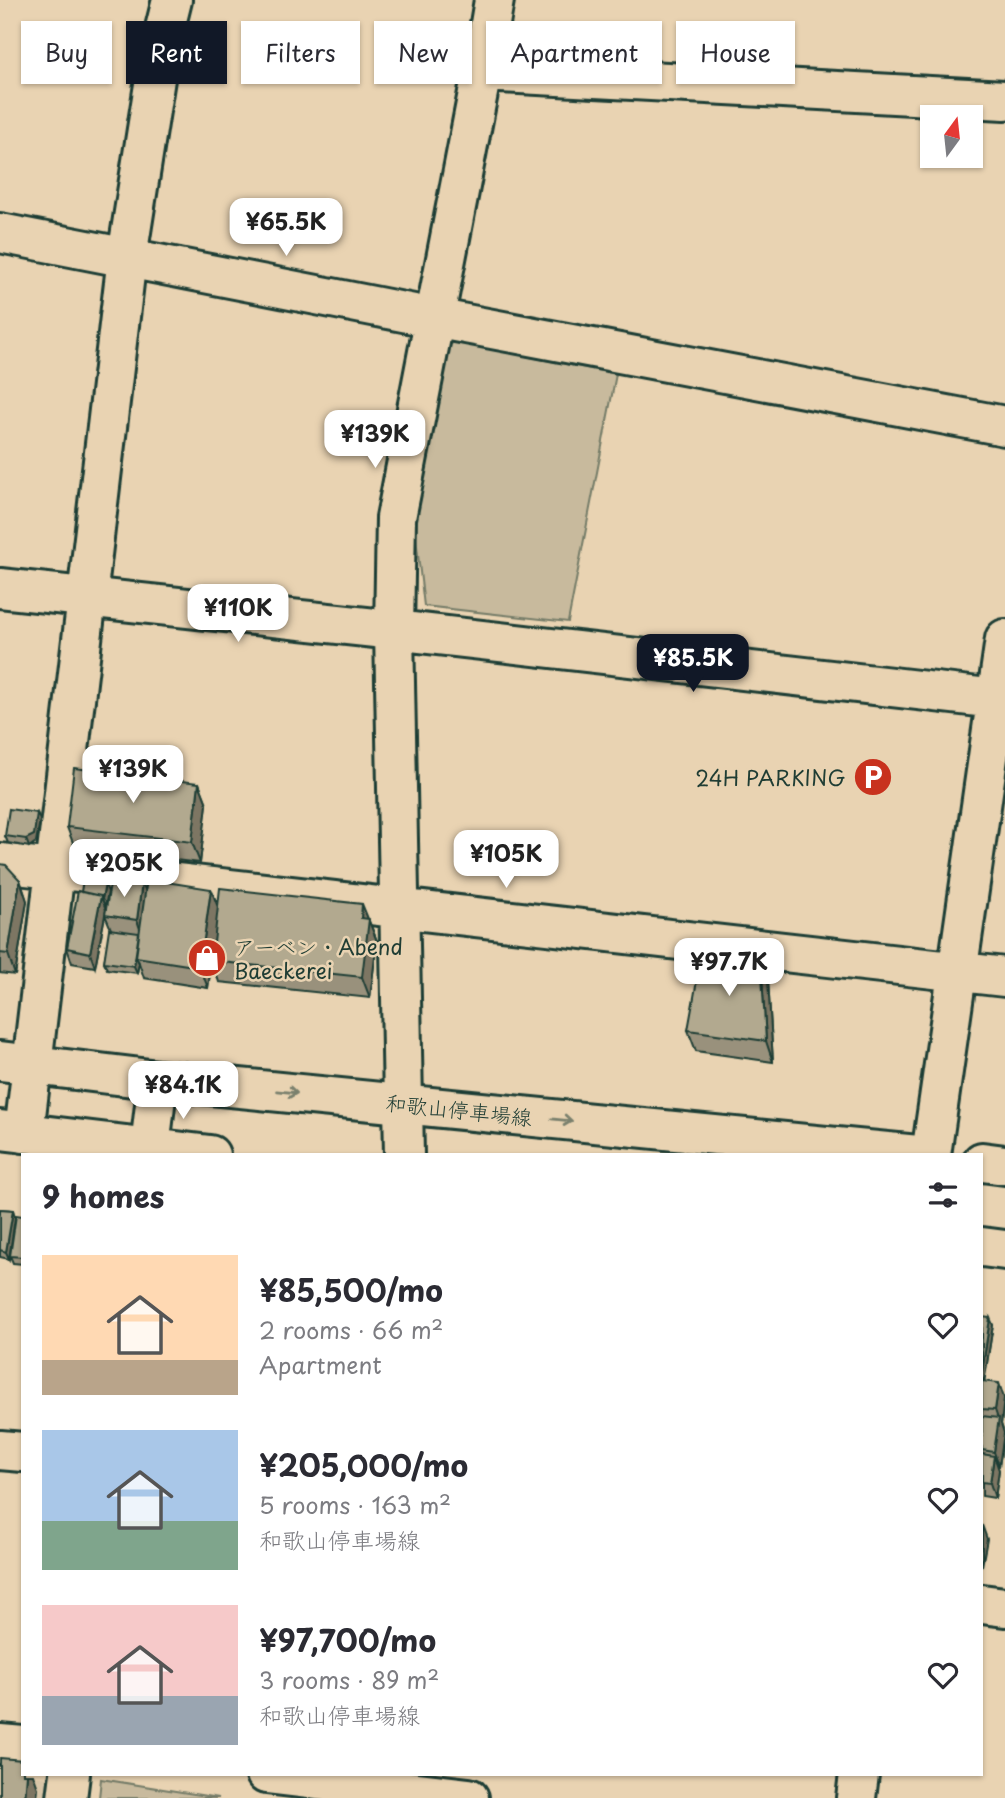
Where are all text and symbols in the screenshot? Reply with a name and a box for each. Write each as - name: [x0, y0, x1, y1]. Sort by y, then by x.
- chip: Buy: [21, 21, 112, 84]
- chip: Rent: [126, 21, 227, 84]
- chip: Filters: [241, 21, 360, 84]
- chip: New: [374, 21, 472, 84]
- chip: Apartment: [486, 21, 662, 84]
- chip: House: [676, 21, 795, 84]
- north arrow: [920, 105, 984, 168]
- map controls: [920, 105, 983, 168]
- pin: ¥65.5K: [229, 198, 343, 258]
- text: ¥65.5K: [246, 203, 326, 238]
- pin: ¥139K: [326, 410, 424, 470]
- text: ¥139K: [340, 415, 410, 450]
- pin: ¥110K: [189, 584, 287, 644]
- text: ¥110K: [204, 589, 273, 624]
- pin: ¥85.5K: [636, 634, 750, 694]
- text: ¥85.5K: [653, 639, 733, 674]
- pin: ¥139K: [84, 746, 182, 805]
- text: ¥139K: [98, 750, 168, 785]
- parking icon: 24H PARKING: [852, 756, 894, 798]
- place label: 24H PARKING: [695, 761, 846, 793]
- pin: ¥105K: [457, 830, 555, 890]
- text: ¥105K: [470, 835, 542, 870]
- pin: ¥205K: [75, 839, 173, 899]
- text: ¥205K: [85, 844, 163, 879]
- place label: アーベン・Abend Baeckerei: [234, 930, 403, 986]
- shop icon: アーベン・Abend Baeckerei: [186, 937, 228, 979]
- pin: ¥97.7K: [672, 939, 786, 998]
- text: ¥97.7K: [690, 943, 768, 978]
- pin: ¥84.1K: [126, 1062, 240, 1121]
- text: ¥84.1K: [144, 1066, 222, 1101]
- street label: 和歌山停車場線: [384, 1085, 534, 1133]
- one-way arrow: [275, 1086, 298, 1099]
- one-way arrow: [550, 1114, 573, 1127]
- text: 9 homes: [42, 1173, 164, 1218]
- icon: filters: [924, 1176, 962, 1214]
- text: ¥85,500/mo: [259, 1267, 443, 1312]
- icon: home: [98, 1283, 182, 1367]
- icon: heart: [924, 1306, 962, 1344]
- text: 2 rooms · 66 m²: [259, 1312, 443, 1347]
- text: Apartment: [259, 1347, 382, 1382]
- text: ¥205,000/mo: [259, 1442, 468, 1487]
- icon: home: [98, 1458, 182, 1542]
- icon: heart: [924, 1481, 962, 1519]
- text: 5 rooms · 163 m²: [259, 1487, 451, 1522]
- text: 和歌山停車場線: [259, 1522, 420, 1557]
- text: ¥97,700/mo: [259, 1617, 436, 1662]
- icon: home: [98, 1633, 182, 1717]
- icon: heart: [924, 1656, 962, 1694]
- text: 3 rooms · 89 m²: [259, 1662, 439, 1697]
- text: 和歌山停車場線: [259, 1697, 420, 1732]

